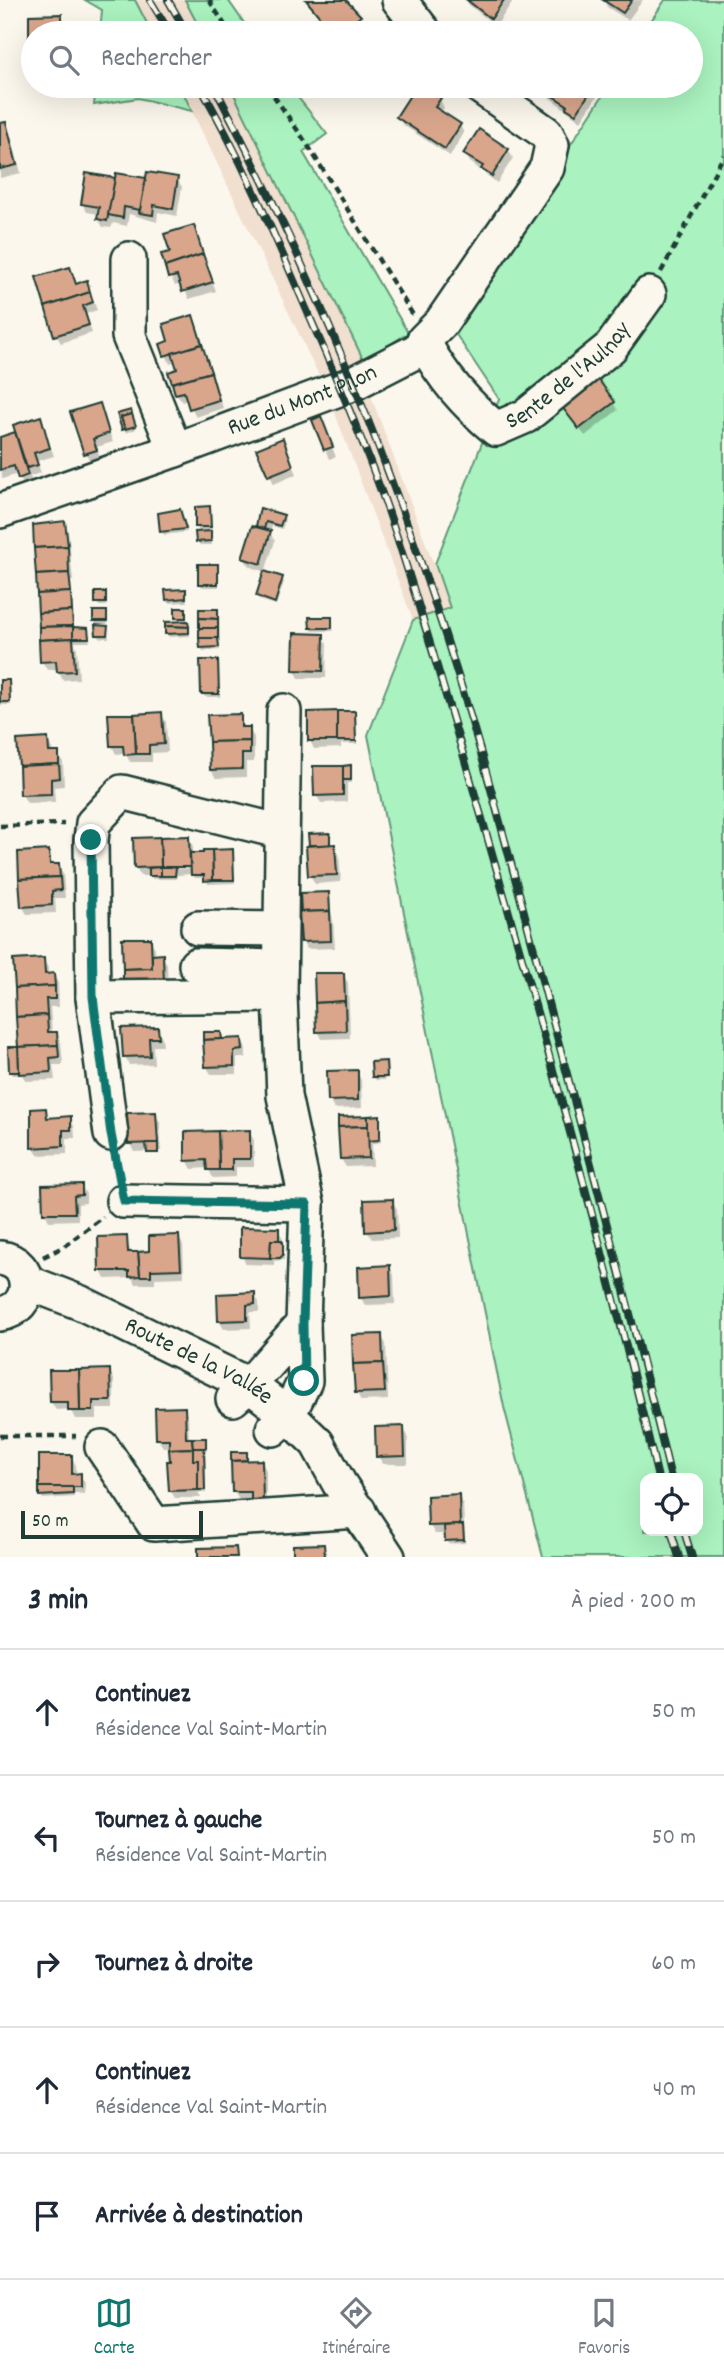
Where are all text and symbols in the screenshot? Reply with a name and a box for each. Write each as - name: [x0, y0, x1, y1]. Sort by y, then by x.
- search box: [21, 21, 703, 98]
- icon: search: [45, 41, 83, 79]
- text: Rechercher: [101, 41, 212, 78]
- street label: Sente de l'Aulnay: [501, 314, 641, 440]
- street label: Rue du Mont Pilon: [223, 357, 384, 446]
- route end: [75, 824, 106, 855]
- street label: Route de la Vallée: [118, 1310, 280, 1414]
- route start: [288, 1365, 319, 1396]
- map controls: [640, 1473, 703, 1536]
- button: locate: [640, 1473, 703, 1536]
- scale bar: [21, 1508, 203, 1540]
- text: 50 m: [32, 1509, 69, 1536]
- text: 3 min: [28, 1581, 88, 1624]
- text: À pied · 200 m: [571, 1586, 696, 1619]
- text: Continuez: [95, 1677, 190, 1714]
- icon: ahead: [28, 1693, 66, 1731]
- text: 50 m: [652, 1696, 696, 1729]
- text: Résidence Val Saint-Martin: [95, 1714, 327, 1747]
- text: Tournez à gauche: [95, 1803, 262, 1840]
- icon: left: [28, 1819, 66, 1857]
- text: 50 m: [652, 1822, 696, 1855]
- text: Résidence Val Saint-Martin: [95, 1840, 327, 1873]
- icon: right: [28, 1945, 66, 1983]
- text: Tournez à droite: [95, 1946, 253, 1983]
- text: 60 m: [651, 1948, 696, 1981]
- text: Continuez: [95, 2055, 190, 2092]
- icon: ahead: [28, 2071, 66, 2109]
- text: 40 m: [653, 2074, 696, 2107]
- text: Résidence Val Saint-Martin: [95, 2092, 327, 2125]
- icon: arrive: [28, 2197, 66, 2235]
- text: Arrivée à destination: [95, 2198, 303, 2235]
- tab: Carte: [94, 2294, 135, 2363]
- tab: Itinéraire: [322, 2294, 390, 2363]
- tab: Favoris: [578, 2294, 630, 2363]

